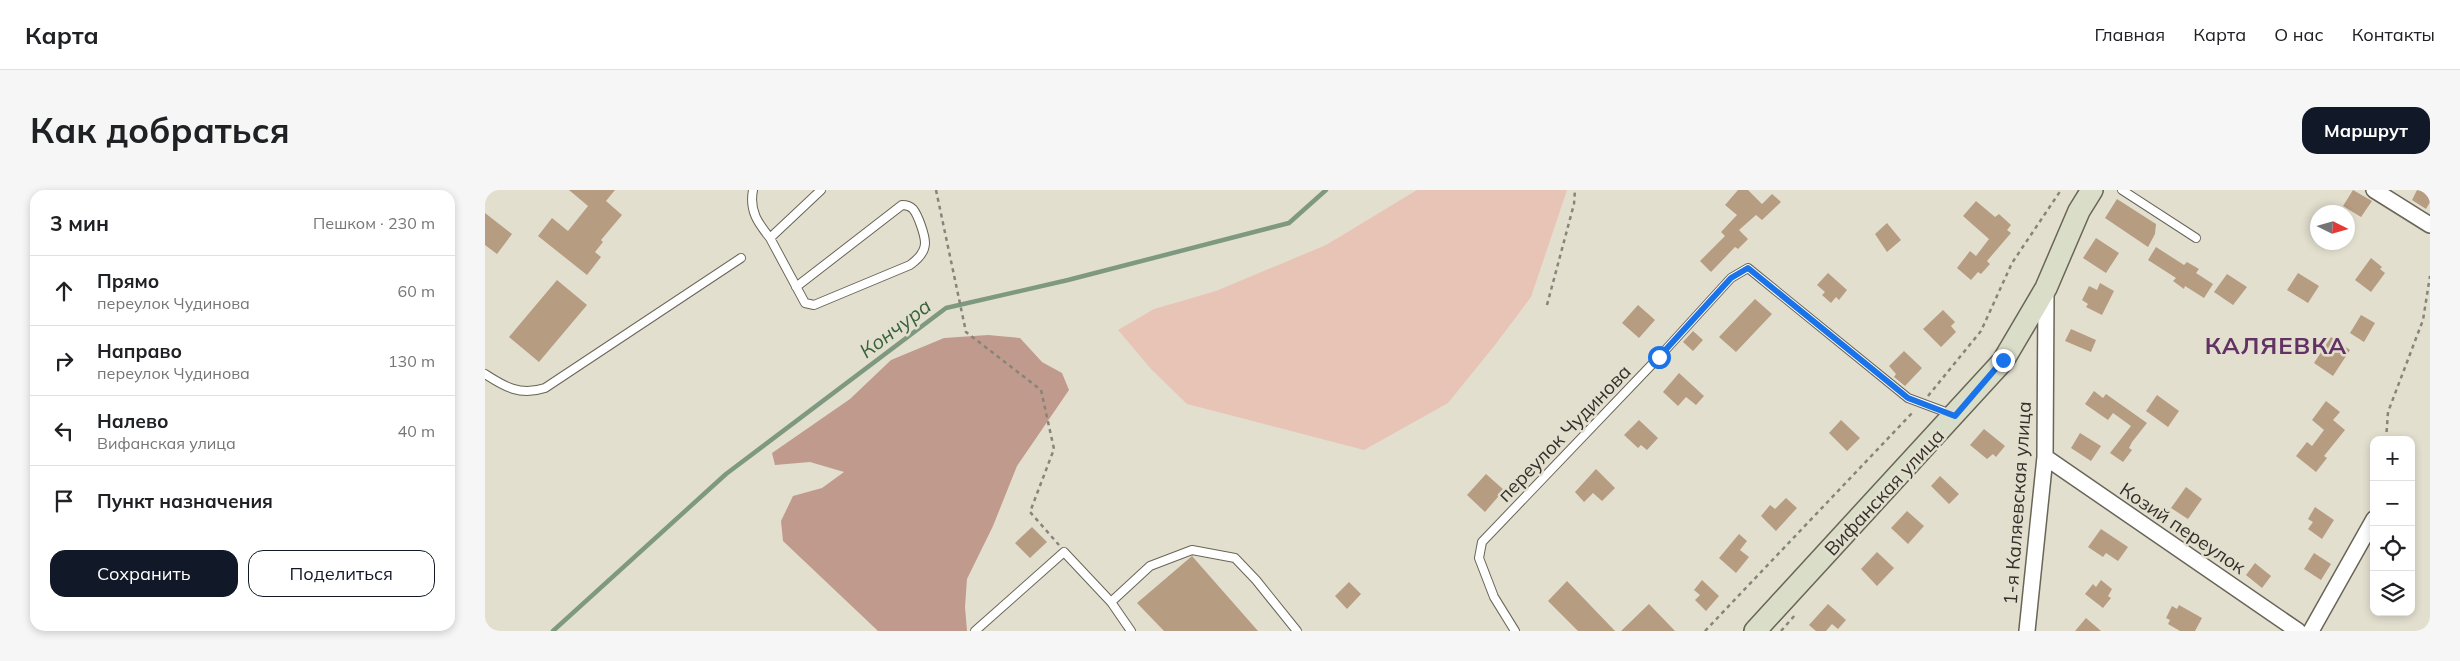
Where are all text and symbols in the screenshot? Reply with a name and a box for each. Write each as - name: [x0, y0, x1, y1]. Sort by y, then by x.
- text: Карта: [25, 20, 99, 50]
- text: Главная: [2095, 23, 2165, 46]
- text: Карта: [2193, 23, 2246, 46]
- text: О нас: [2274, 23, 2324, 46]
- text: Контакты: [2352, 23, 2435, 46]
- button: Маршрут: [2302, 107, 2430, 154]
- text: Как добраться: [30, 108, 290, 152]
- north arrow: [2310, 205, 2355, 250]
- text: 3 мин: [50, 210, 109, 236]
- text: Пешком · 230 m: [313, 213, 435, 233]
- text: Прямо: [97, 269, 159, 293]
- icon: ahead: [50, 277, 78, 305]
- text: 60 m: [398, 281, 435, 301]
- text: переулок Чудинова: [97, 293, 250, 313]
- water label: Кончура: [854, 293, 936, 363]
- district label: КАЛЯЕВКА: [2205, 330, 2347, 360]
- text: Направо: [97, 339, 182, 363]
- route start: [1648, 346, 1671, 369]
- icon: right: [50, 347, 78, 375]
- route end: [1992, 349, 2015, 372]
- text: 130 m: [388, 351, 435, 371]
- street label: переулок Чудинова: [1492, 359, 1636, 507]
- text: переулок Чудинова: [97, 363, 250, 383]
- street label: 1-я Каляевская улица: [1998, 400, 2036, 606]
- text: Налево: [97, 409, 169, 433]
- icon: left: [50, 417, 78, 445]
- text: 40 m: [398, 421, 435, 441]
- street label: Вифанская улица: [1819, 424, 1949, 560]
- text: Вифанская улица: [97, 433, 236, 453]
- map controls: [2370, 436, 2415, 616]
- button: +: [2370, 436, 2415, 481]
- street label: Козий переулок: [2116, 477, 2251, 579]
- button: −: [2370, 481, 2415, 526]
- icon: arrive: [50, 487, 78, 515]
- text: Пункт назначения: [97, 489, 273, 513]
- button: locate: [2370, 526, 2415, 571]
- button: Сохранить: [50, 550, 238, 597]
- button: Поделиться: [248, 550, 435, 597]
- button: layers: [2370, 571, 2415, 616]

